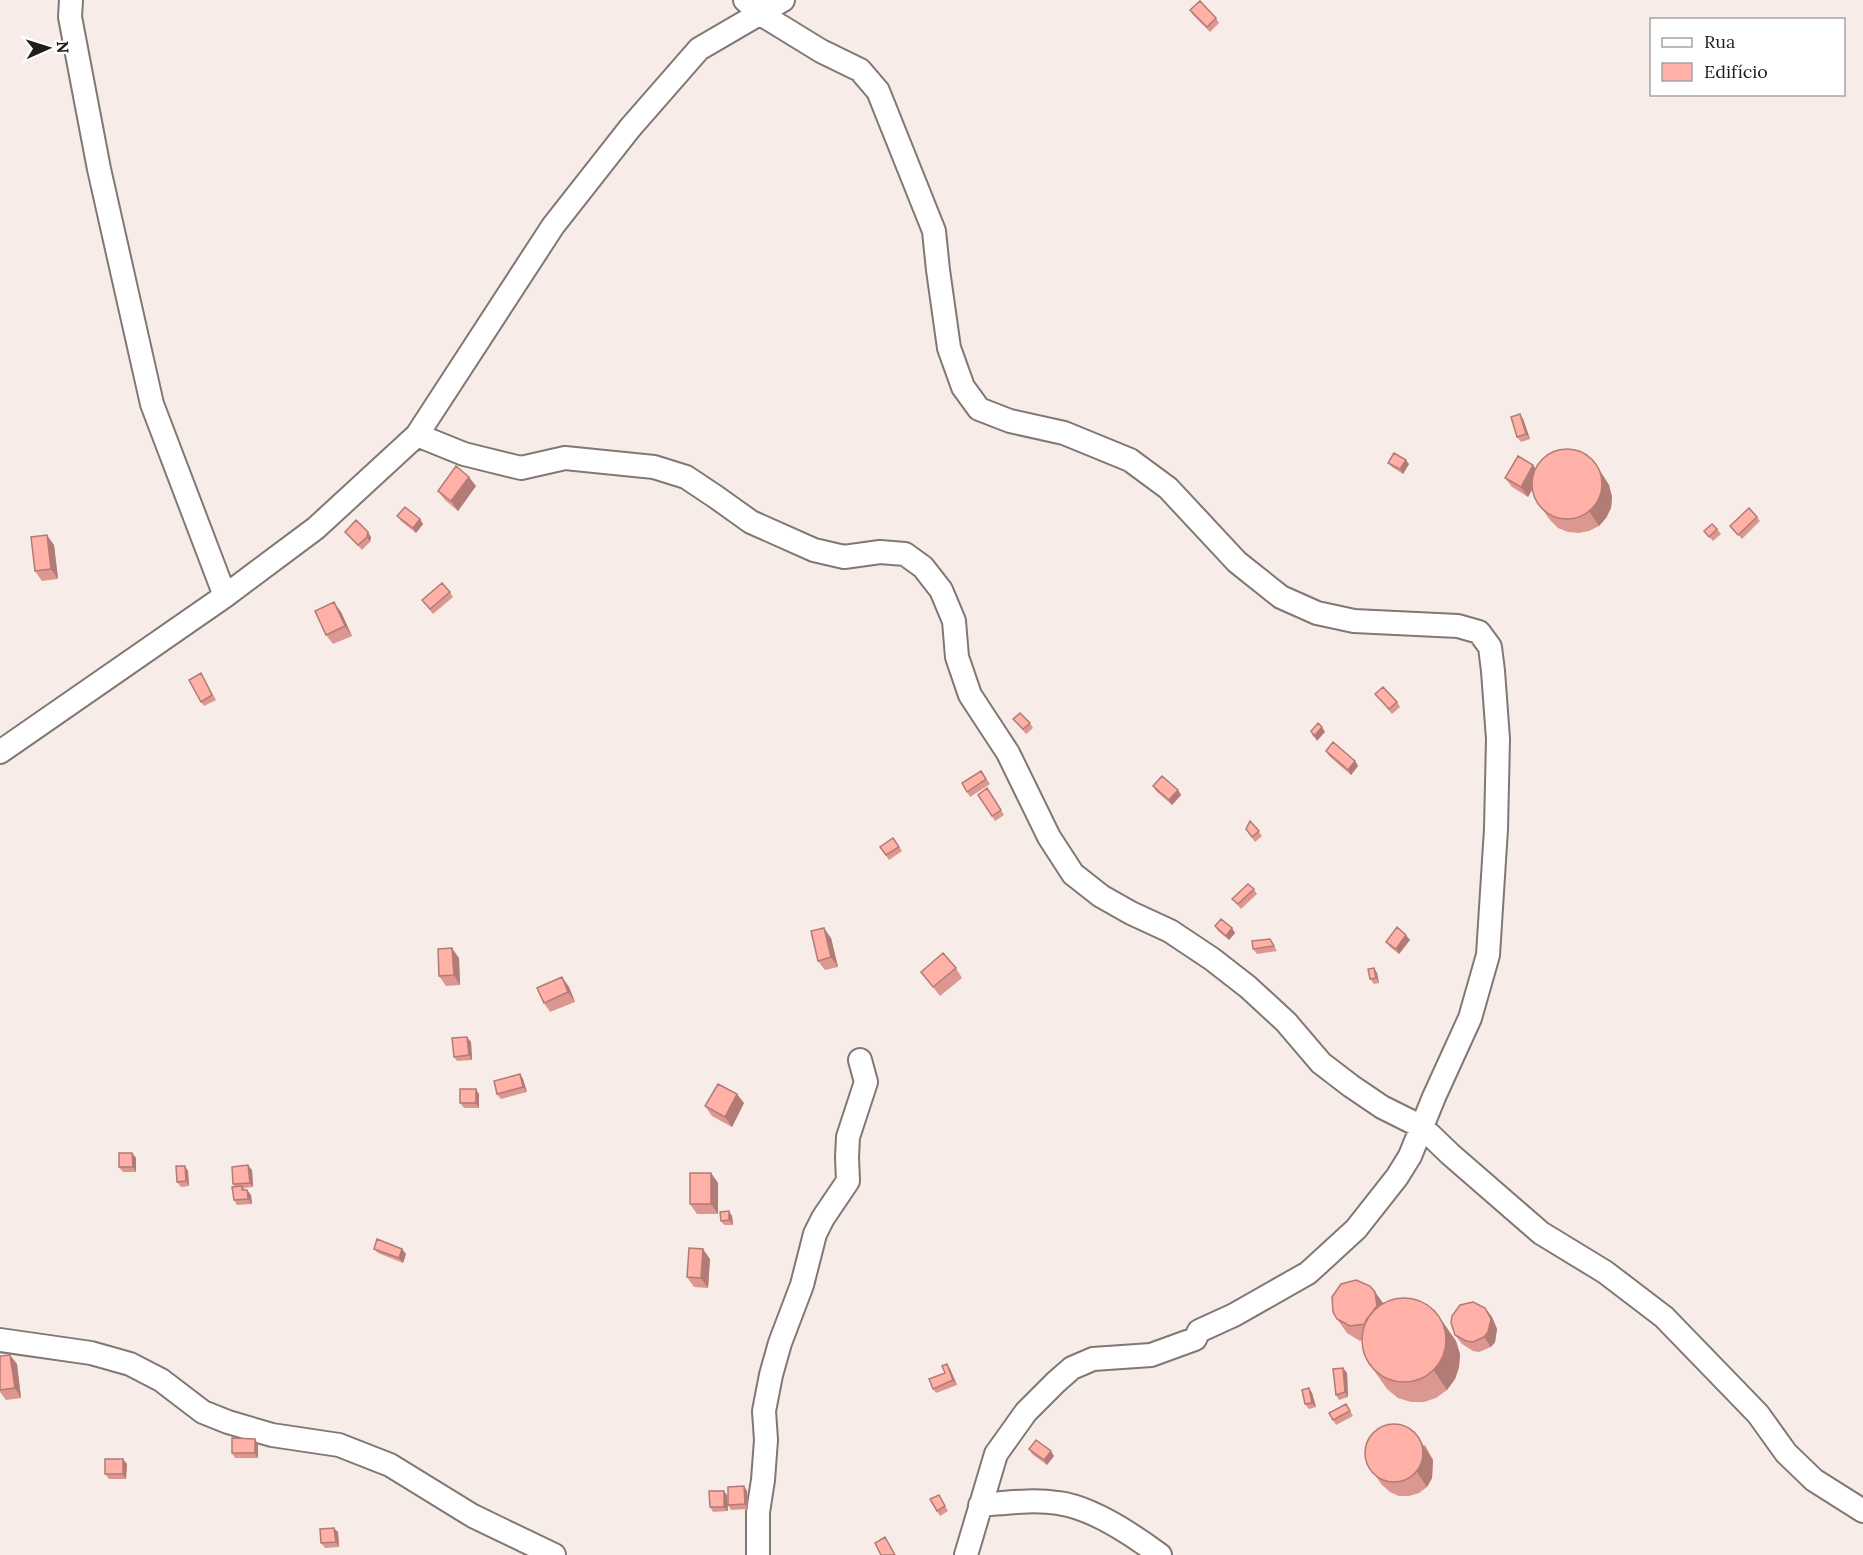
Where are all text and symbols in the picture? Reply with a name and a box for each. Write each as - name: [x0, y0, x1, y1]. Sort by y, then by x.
- north arrow: [18, 18, 78, 78]
- legend: [1650, 18, 1845, 96]
- text: Rua: [1704, 30, 1735, 53]
- text: N: [53, 41, 73, 54]
- text: Edifício: [1704, 60, 1768, 83]

